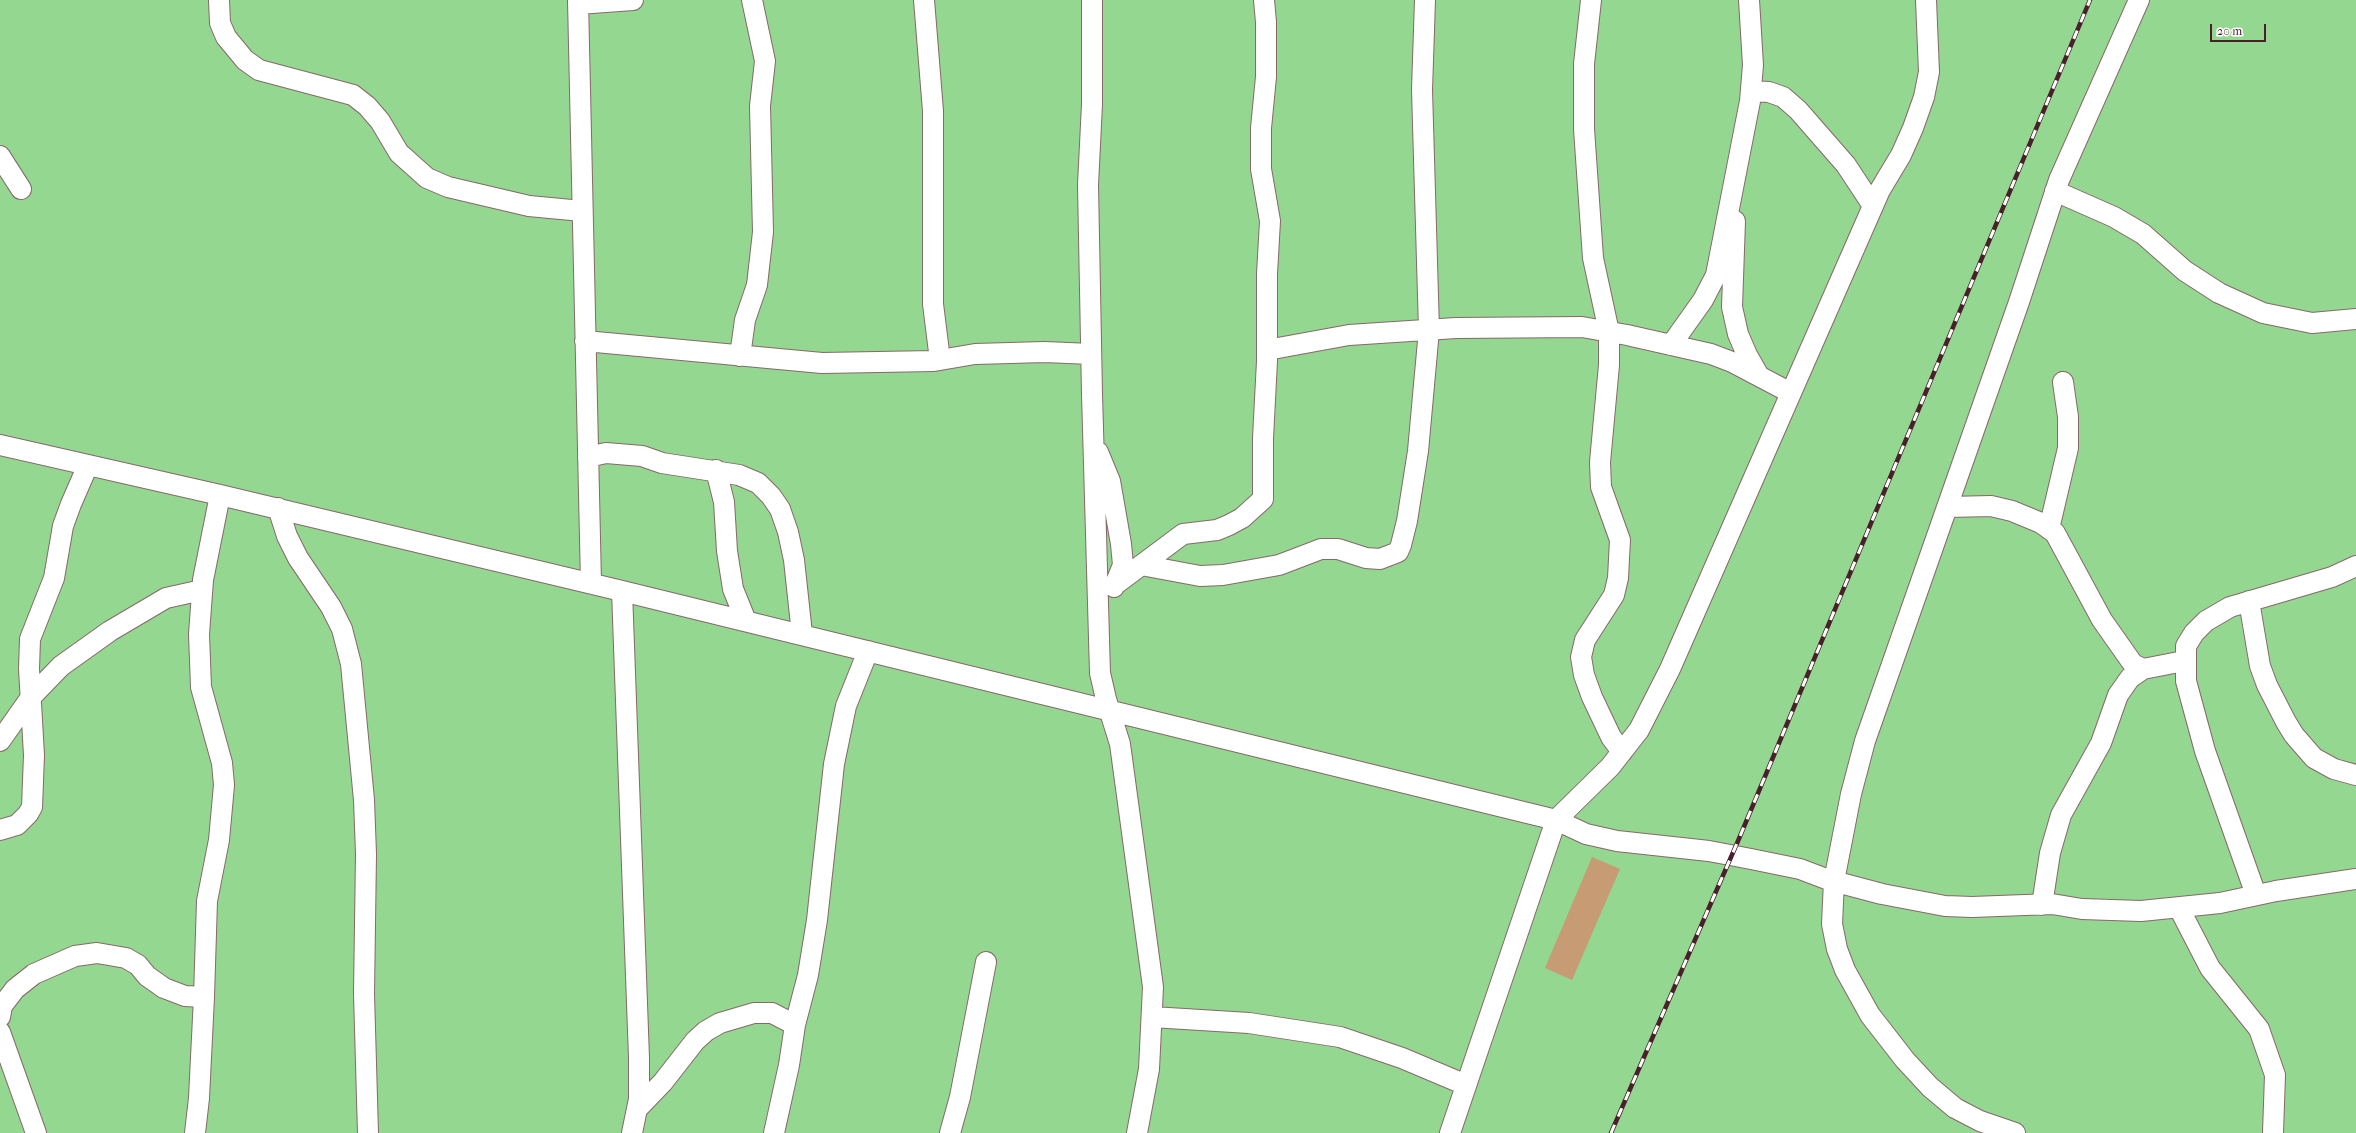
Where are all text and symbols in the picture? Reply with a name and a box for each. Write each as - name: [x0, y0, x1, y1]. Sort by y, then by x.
- scale bar: [2212, 16, 2268, 42]
- text: 20 m: [2217, 24, 2242, 38]

